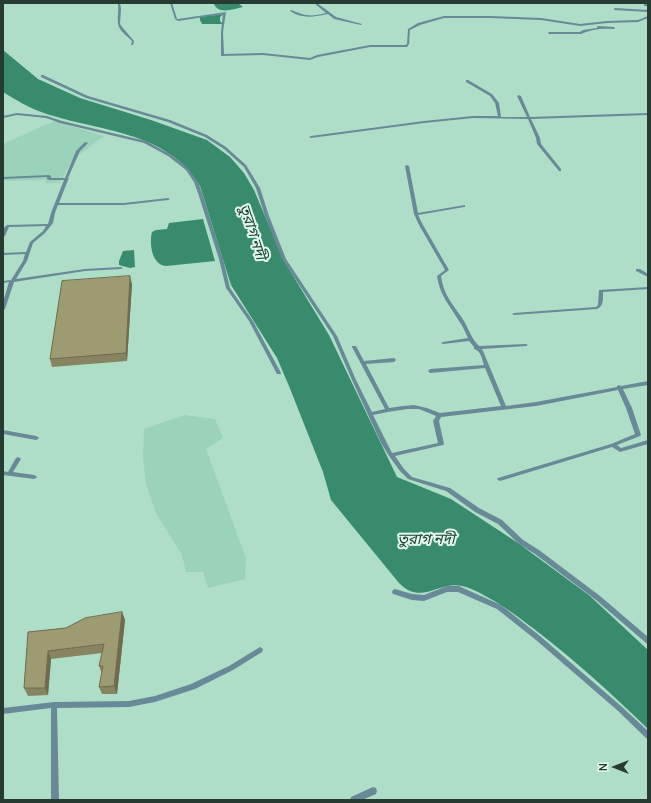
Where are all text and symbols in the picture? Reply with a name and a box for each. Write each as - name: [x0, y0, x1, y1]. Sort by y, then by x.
- water label: তুরাগ নদী: [235, 202, 269, 262]
- water label: তুরাগ নদী: [397, 531, 455, 549]
- north arrow: [595, 747, 635, 787]
- text: N: [595, 763, 610, 771]

